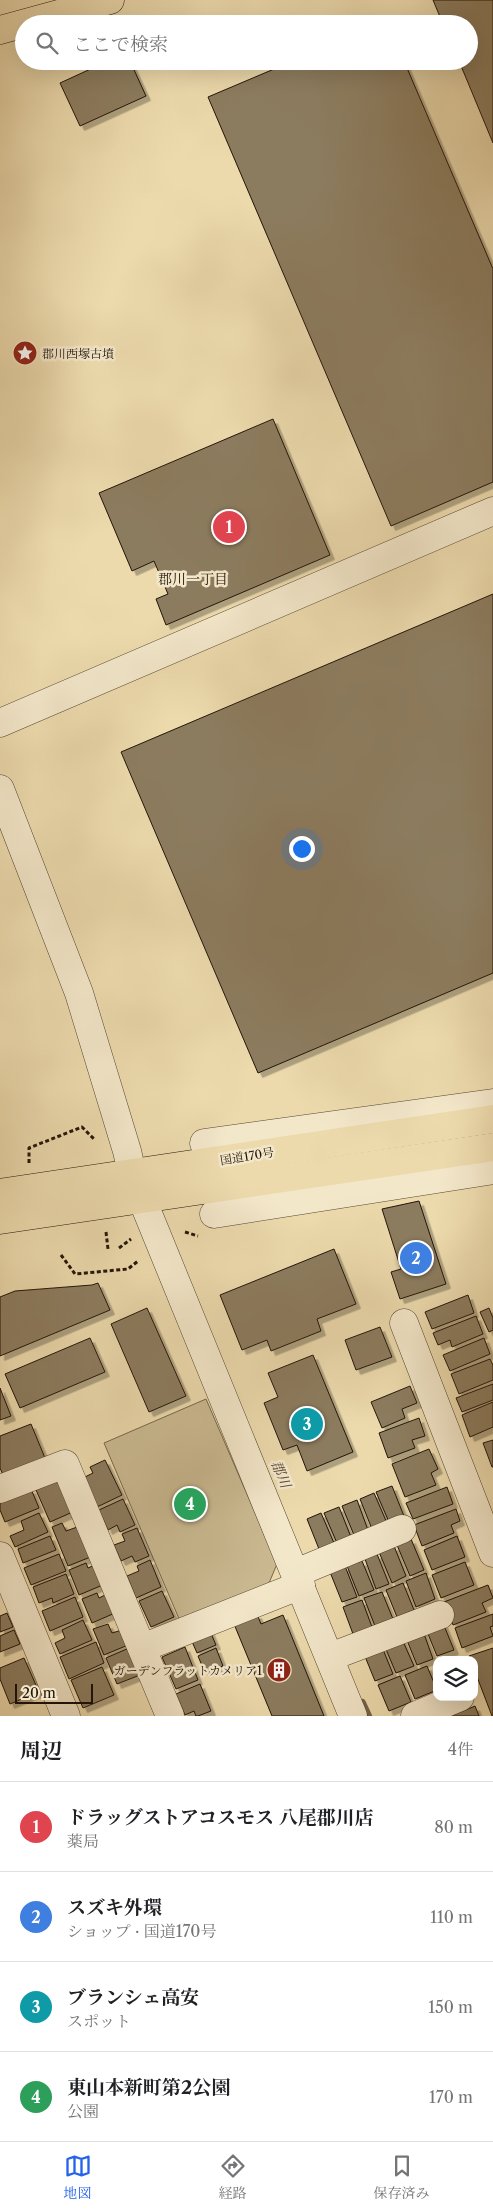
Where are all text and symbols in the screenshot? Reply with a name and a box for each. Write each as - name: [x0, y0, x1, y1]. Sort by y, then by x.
- search box: [15, 15, 478, 70]
- icon: search: [33, 29, 61, 57]
- text: ここで検索: [73, 33, 168, 56]
- place icon: 郡川西塚古墳: [12, 340, 38, 366]
- place label: 郡川西塚古墳: [42, 346, 114, 361]
- pin: 1: [213, 508, 245, 546]
- district label: 郡川一丁目: [158, 570, 228, 588]
- your location: [289, 836, 315, 862]
- street label: 国道170号: [219, 1144, 275, 1168]
- pin: 2: [400, 1239, 432, 1277]
- pin: 3: [291, 1405, 323, 1443]
- water label: 郡川: [267, 1458, 296, 1492]
- pin: 4: [174, 1485, 206, 1523]
- map controls: [433, 1656, 478, 1701]
- button: layers: [433, 1656, 478, 1701]
- building icon: ガーデンフラットカメリア1: [266, 1657, 292, 1683]
- place label: ガーデンフラットカメリア1: [114, 1663, 262, 1678]
- scale bar: [15, 1681, 92, 1704]
- text: 20 m: [22, 1684, 56, 1702]
- text: 周辺: [20, 1738, 62, 1763]
- text: 4件: [448, 1739, 473, 1759]
- text: ドラッグストアコスモス 八尾郡川店: [67, 1806, 374, 1829]
- text: 1: [32, 1817, 40, 1837]
- text: 80 m: [434, 1817, 473, 1837]
- text: 薬局: [67, 1831, 99, 1851]
- text: スズキ外環: [67, 1896, 162, 1919]
- text: 2: [31, 1907, 41, 1927]
- text: 110 m: [430, 1907, 473, 1927]
- text: ショップ · 国道170号: [67, 1921, 216, 1941]
- text: ブランシェ高安: [67, 1986, 199, 2009]
- text: 3: [31, 1997, 41, 2017]
- text: 150 m: [428, 1997, 473, 2017]
- text: スポット: [67, 2011, 131, 2031]
- text: 東山本新町第2公園: [67, 2076, 230, 2099]
- text: 4: [31, 2087, 41, 2107]
- text: 170 m: [429, 2087, 473, 2107]
- text: 公園: [67, 2101, 99, 2121]
- tab: 地図: [64, 2152, 92, 2202]
- tab: 経路: [219, 2152, 247, 2202]
- tab: 保存済み: [374, 2152, 430, 2202]

